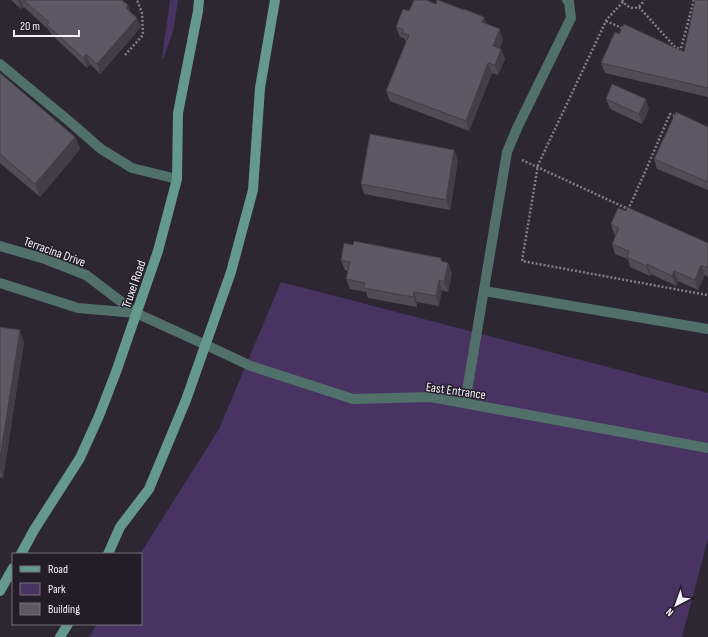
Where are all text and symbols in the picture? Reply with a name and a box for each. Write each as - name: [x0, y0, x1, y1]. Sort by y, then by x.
- scale bar: [14, 12, 79, 38]
- text: 20 m: [20, 19, 40, 34]
- street label: Terracina Drive: [21, 233, 88, 271]
- street label: Truxel Road: [118, 258, 150, 310]
- street label: East Entrance: [425, 379, 487, 403]
- legend: [12, 553, 142, 625]
- text: Road: [48, 562, 68, 577]
- text: Park: [48, 582, 66, 597]
- north arrow: [656, 585, 696, 625]
- text: Building: [48, 602, 80, 617]
- text: N: [663, 605, 676, 619]

